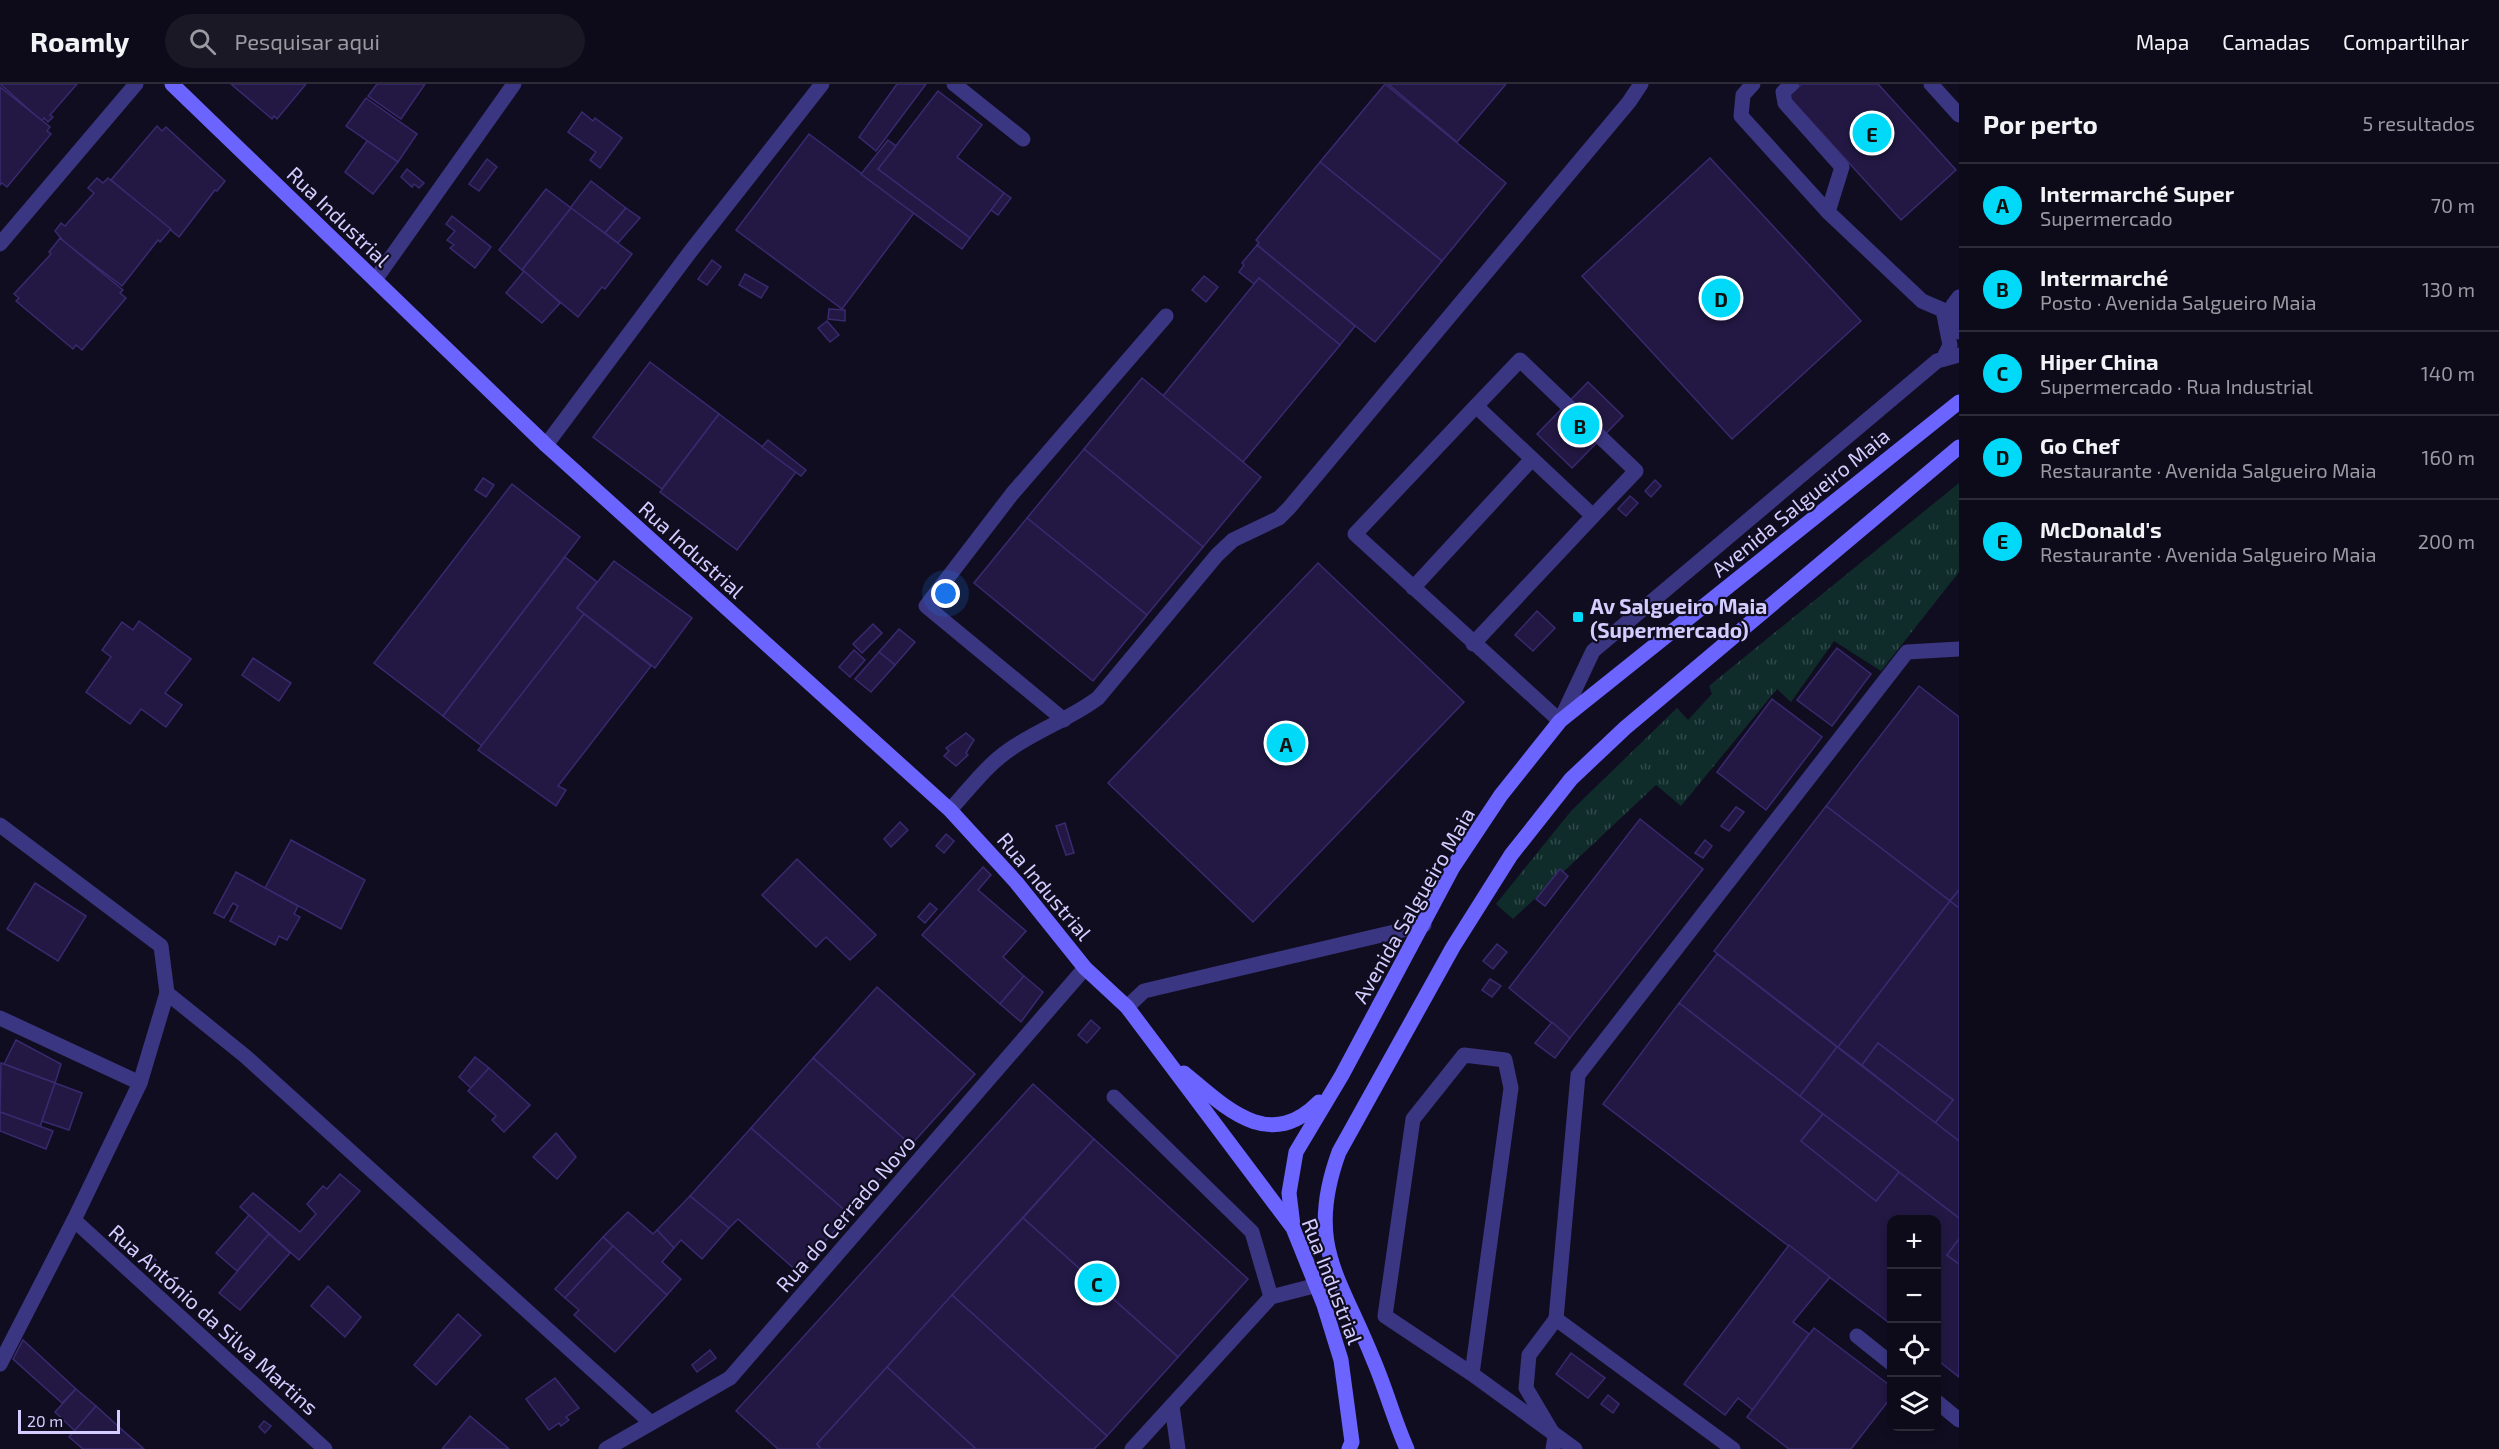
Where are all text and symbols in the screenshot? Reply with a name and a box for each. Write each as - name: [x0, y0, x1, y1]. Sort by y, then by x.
- search box: [165, 14, 585, 68]
- text: Roamly: [30, 24, 129, 58]
- icon: search: [186, 25, 219, 58]
- text: Pesquisar aqui: [234, 28, 380, 54]
- text: Mapa: [2136, 29, 2189, 54]
- text: Camadas: [2222, 29, 2310, 54]
- text: Compartilhar: [2343, 29, 2469, 54]
- text: Por perto: [1983, 108, 2098, 139]
- pin: E: [1852, 110, 1892, 156]
- text: 5 resultados: [2362, 111, 2475, 135]
- street label: Rua Industrial: [283, 161, 396, 272]
- text: Intermarché Super: [2040, 180, 2234, 206]
- text: A: [1996, 193, 2009, 217]
- text: 70 m: [2431, 193, 2475, 217]
- text: Supermercado: [2040, 206, 2173, 230]
- text: Intermarché: [2040, 264, 2168, 290]
- pin: D: [1702, 276, 1740, 320]
- text: B: [1996, 277, 2009, 301]
- text: 130 m: [2422, 277, 2475, 301]
- text: Posto · Avenida Salgueiro Maia: [2040, 290, 2317, 314]
- text: Hiper China: [2040, 348, 2159, 374]
- text: C: [1997, 361, 2008, 385]
- text: 140 m: [2421, 361, 2475, 385]
- text: Supermercado · Rua Industrial: [2040, 374, 2313, 398]
- pin: B: [1560, 402, 1600, 448]
- street label: Avenida Salgueiro Maia: [1706, 423, 1894, 581]
- text: Go Chef: [2040, 432, 2119, 458]
- text: D: [1996, 445, 2009, 469]
- text: 160 m: [2422, 445, 2475, 469]
- text: Restaurante · Avenida Salgueiro Maia: [2040, 458, 2376, 482]
- street label: Rua Industrial: [634, 495, 750, 603]
- text: McDonald's: [2040, 516, 2162, 542]
- text: E: [1997, 529, 2008, 553]
- text: 200 m: [2418, 529, 2475, 553]
- text: Restaurante · Avenida Salgueiro Maia: [2040, 542, 2376, 566]
- your location: [931, 579, 960, 608]
- place label: Av Salgueiro Maia (Supermercado): [1590, 593, 1767, 642]
- marker: Av Salgueiro Maia (Supermercado): [1571, 610, 1585, 624]
- pin: A: [1266, 720, 1306, 766]
- street label: Avenida Salgueiro Maia: [1347, 803, 1479, 1007]
- street label: Rua Industrial: [993, 827, 1098, 946]
- street label: Rua do Cerrado Novo: [770, 1129, 920, 1297]
- street label: Rua Industrial: [1298, 1214, 1369, 1348]
- map controls: [1887, 1215, 1941, 1431]
- button: +: [1887, 1215, 1941, 1269]
- street label: Rua António da Silva Martins: [104, 1219, 324, 1419]
- pin: C: [1078, 1260, 1116, 1306]
- button: −: [1887, 1269, 1941, 1323]
- button: locate: [1887, 1323, 1941, 1377]
- button: layers: [1887, 1377, 1941, 1431]
- scale bar: [18, 1407, 120, 1434]
- text: 20 m: [27, 1411, 63, 1430]

